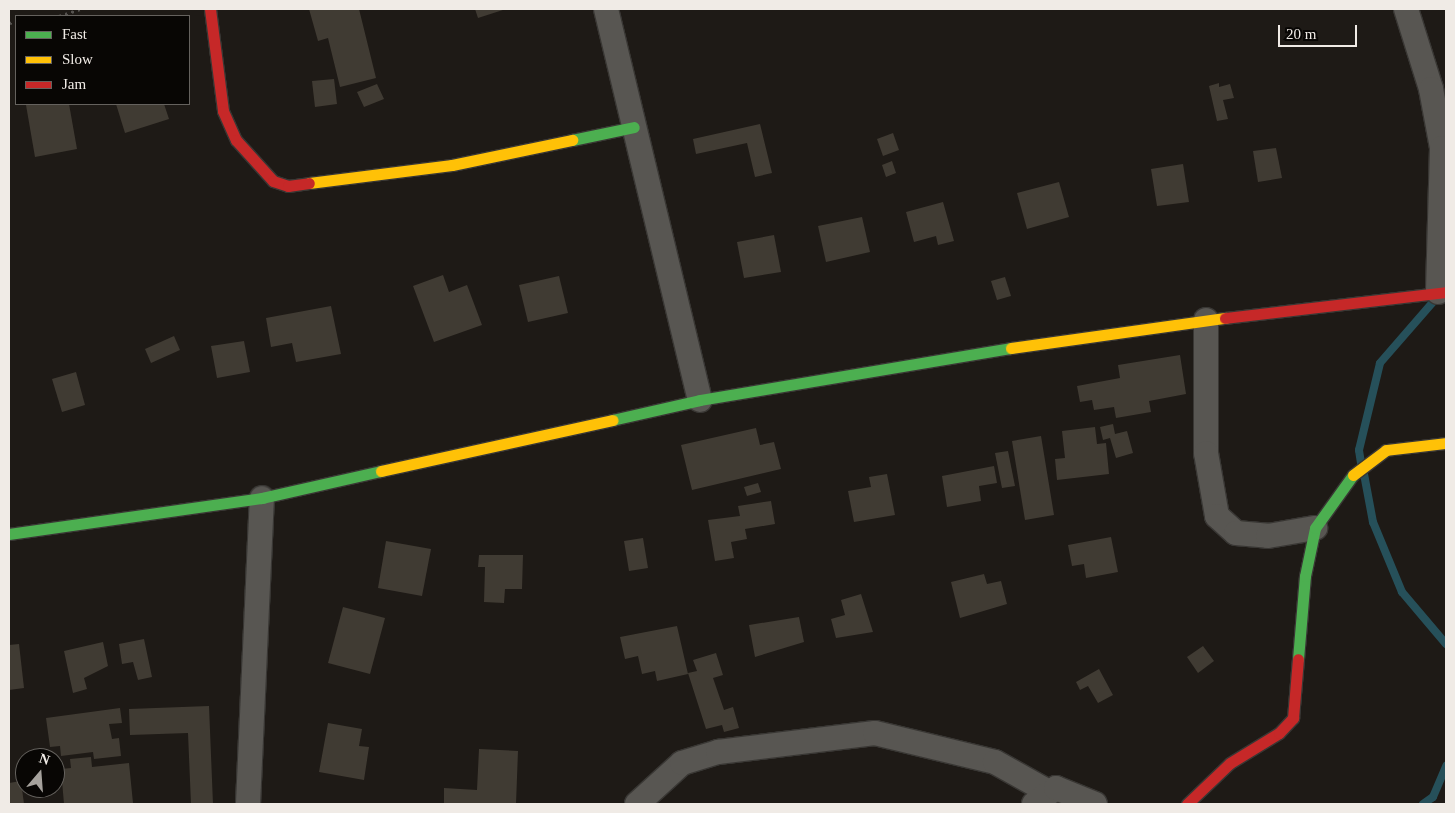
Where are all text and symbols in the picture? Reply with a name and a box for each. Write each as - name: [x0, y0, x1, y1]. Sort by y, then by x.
- legend: [15, 15, 190, 105]
- scale bar: [1280, 15, 1359, 47]
- text: Fast: [62, 26, 87, 42]
- text: 20 m: [1286, 26, 1316, 42]
- text: Slow: [62, 51, 93, 67]
- text: Jam: [62, 76, 86, 92]
- north arrow: [15, 748, 65, 798]
- text: N: [37, 751, 52, 768]

